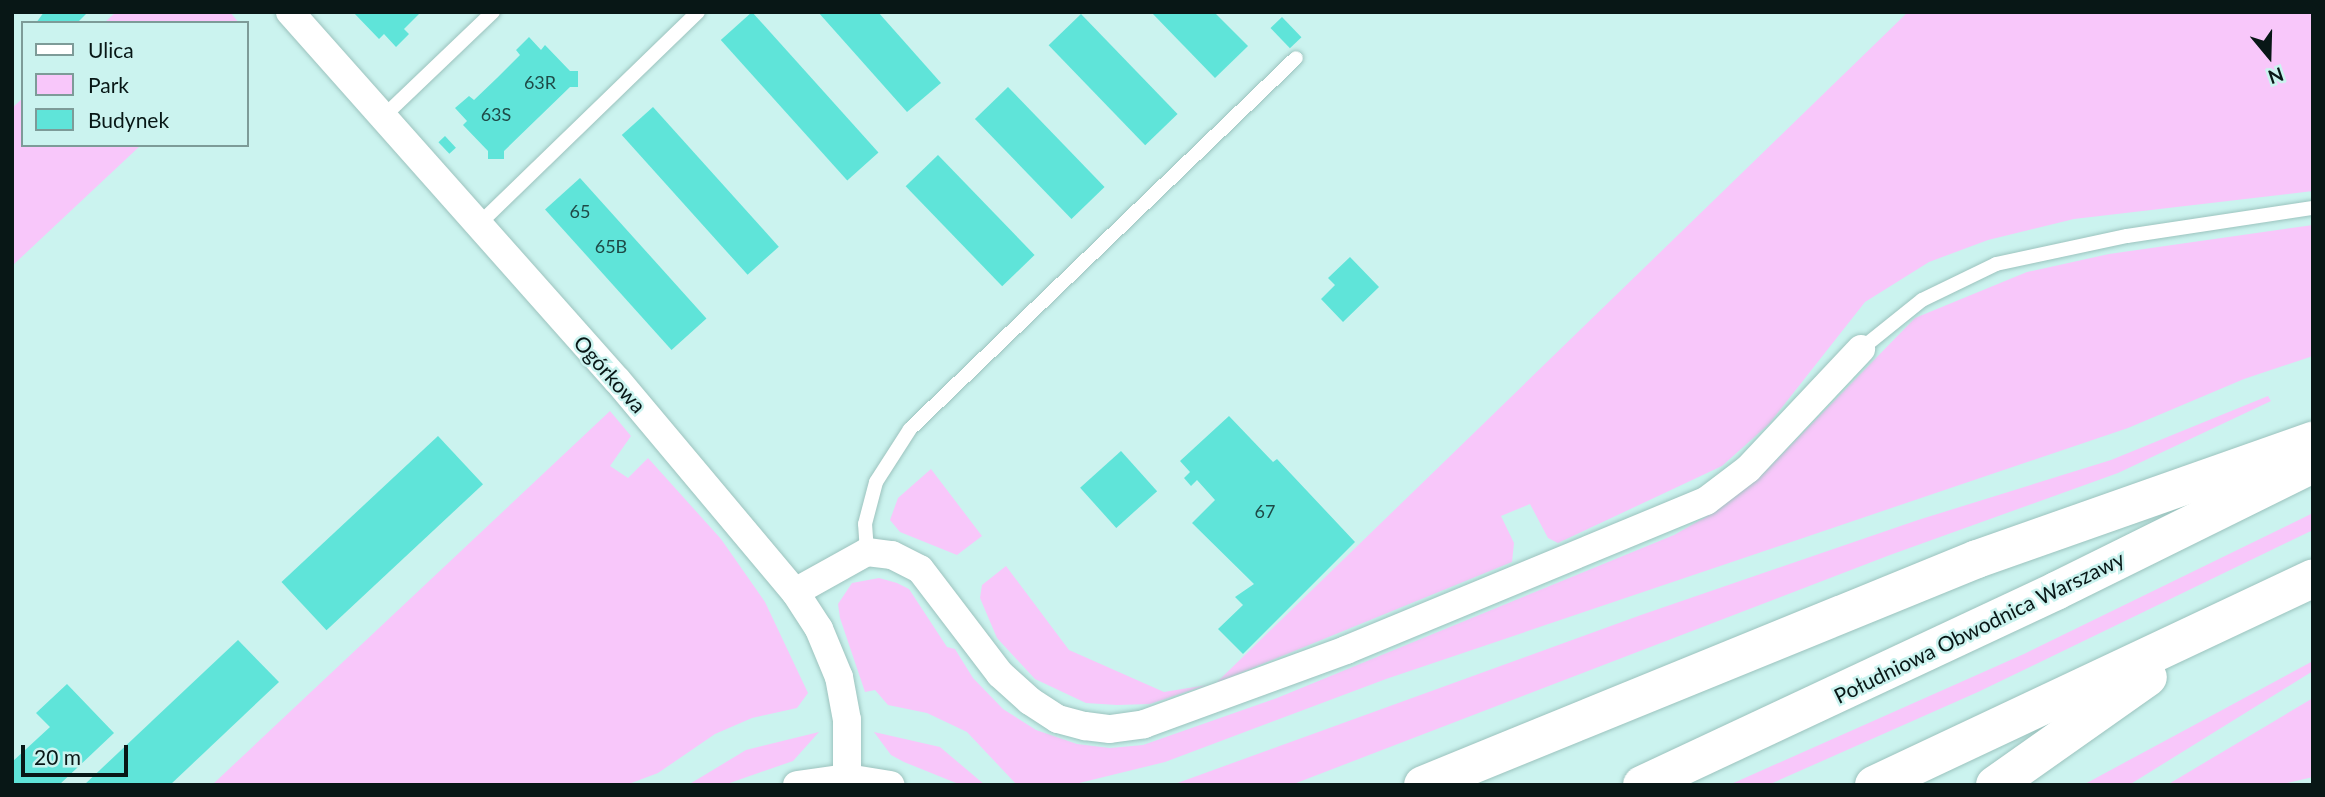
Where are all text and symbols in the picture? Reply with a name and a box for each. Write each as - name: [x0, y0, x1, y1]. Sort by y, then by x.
- legend: [21, 21, 248, 147]
- north arrow: [2234, 21, 2304, 91]
- text: Ulica: [88, 37, 134, 62]
- text: N: [2265, 63, 2287, 90]
- house number: 63R: [524, 71, 556, 93]
- text: Park: [88, 72, 129, 97]
- house number: 63S: [481, 103, 511, 125]
- text: Budynek: [88, 107, 169, 132]
- house number: 65: [570, 200, 590, 222]
- house number: 65B: [595, 235, 627, 257]
- street label: Ogórkowa: [569, 330, 651, 418]
- house number: 67: [1255, 500, 1275, 522]
- street label: Południowa Obwodnica Warszawy: [1830, 545, 2128, 709]
- scale bar: [24, 730, 131, 774]
- text: 20 m: [34, 744, 81, 769]

